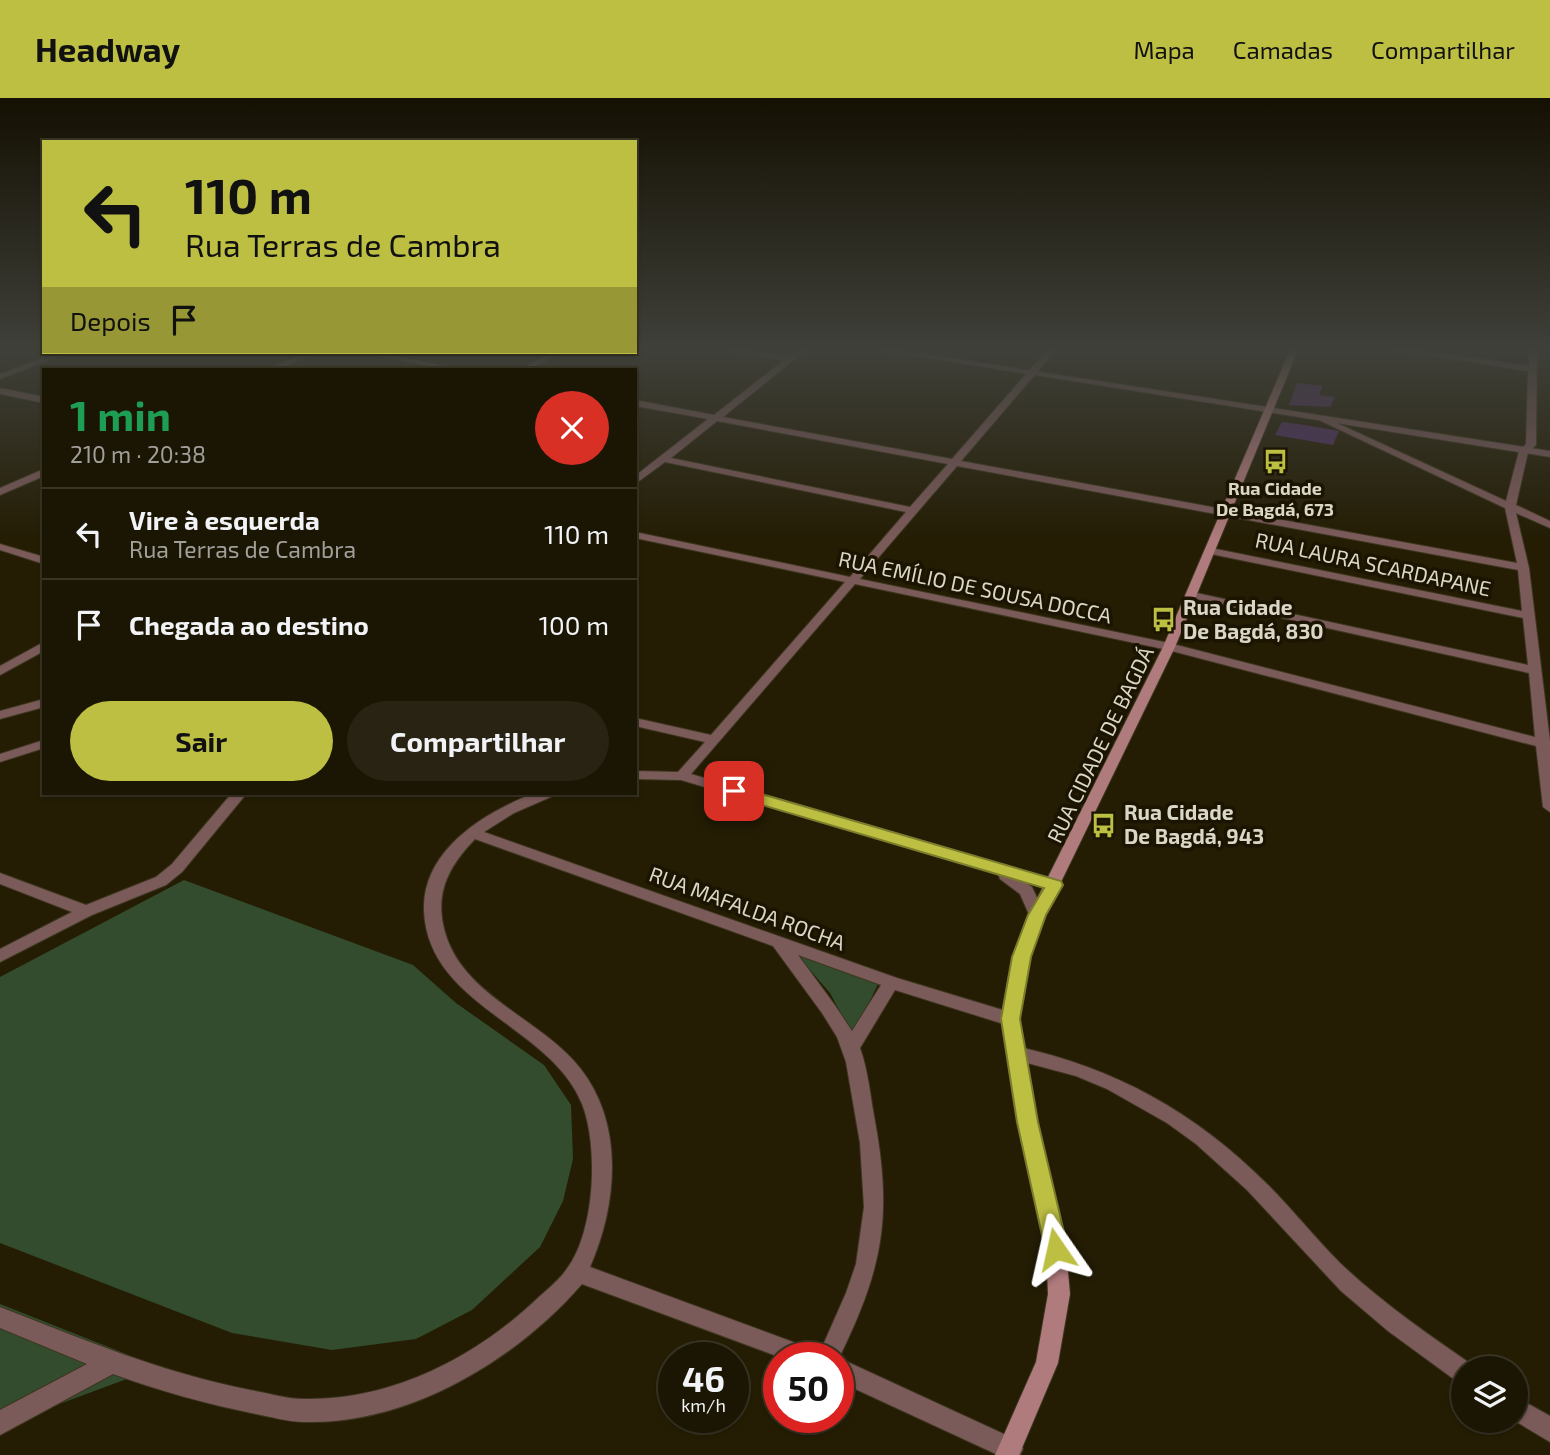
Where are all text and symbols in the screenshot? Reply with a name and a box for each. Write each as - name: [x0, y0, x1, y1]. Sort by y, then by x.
- text: Headway: [35, 29, 180, 69]
- text: Mapa: [1133, 35, 1195, 64]
- text: Camadas: [1233, 35, 1333, 64]
- text: Compartilhar: [1371, 35, 1515, 64]
- text: 110 m: [185, 165, 312, 224]
- icon: left: [70, 168, 161, 259]
- text: Rua Terras de Cambra: [185, 225, 501, 263]
- icon: arrive: [165, 301, 203, 339]
- text: Depois: [70, 305, 151, 336]
- text: 1 min: [70, 389, 171, 439]
- button: close: [535, 391, 609, 465]
- text: 210 m · 20:38: [70, 440, 206, 468]
- bus stop icon: Rua Cidade De Bagdá, 673: [1261, 448, 1289, 476]
- place label: Rua Cidade De Bagdá, 673: [1216, 477, 1334, 520]
- text: Vire à esquerda: [129, 504, 320, 535]
- icon: left: [70, 515, 108, 553]
- text: 110 m: [544, 518, 609, 549]
- street label: RUA LAURA SCARDAPANE: [1253, 526, 1493, 601]
- text: Rua Terras de Cambra: [129, 535, 356, 563]
- street label: RUA EMÍLIO DE SOUSA DOCCA: [836, 545, 1114, 628]
- place label: Rua Cidade De Bagdá, 830: [1183, 594, 1324, 643]
- icon: arrive: [70, 606, 108, 644]
- bus stop icon: Rua Cidade De Bagdá, 830: [1149, 606, 1177, 634]
- text: Chegada ao destino: [129, 609, 369, 640]
- text: 100 m: [539, 609, 609, 640]
- street label: RUA CIDADE DE BAGDÁ: [1041, 642, 1158, 847]
- button: Sair: [70, 701, 333, 781]
- button: Compartilhar: [347, 701, 609, 781]
- pin: [704, 761, 764, 821]
- icon: arrive: [715, 772, 753, 810]
- place label: Rua Cidade De Bagdá, 943: [1124, 799, 1264, 848]
- bus stop icon: Rua Cidade De Bagdá, 943: [1090, 811, 1118, 839]
- street label: RUA MAFALDA ROCHA: [646, 860, 849, 955]
- position arrow: [1019, 1212, 1093, 1286]
- speed limit sign: 50: [763, 1342, 854, 1433]
- map controls: [1451, 1356, 1528, 1433]
- button: layers: [1451, 1356, 1528, 1433]
- text: 46: [682, 1357, 725, 1399]
- text: km/h: [681, 1394, 726, 1416]

